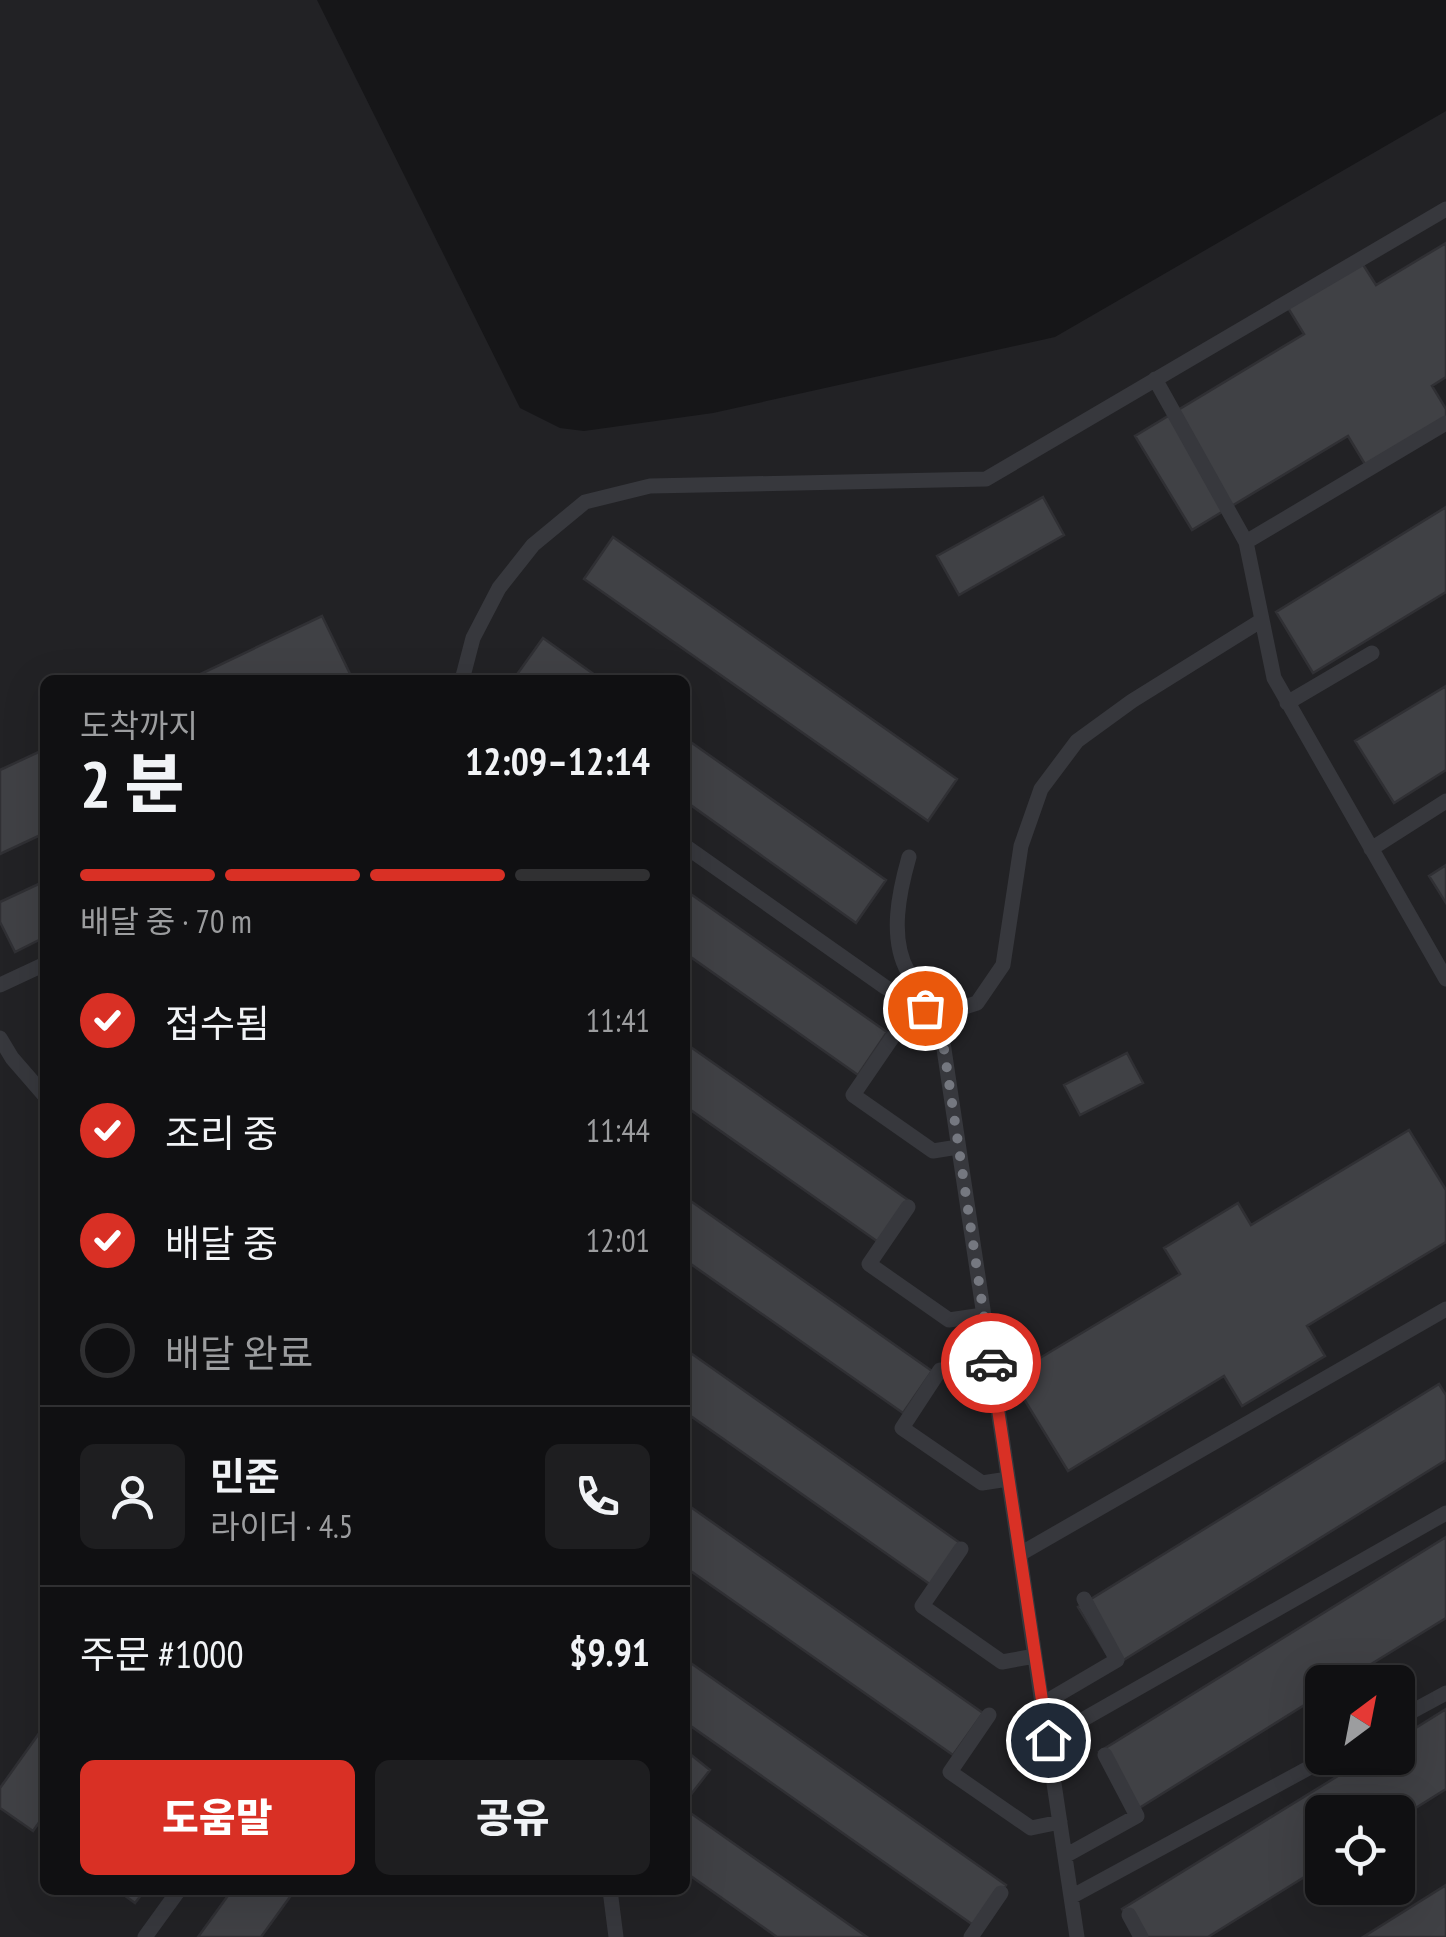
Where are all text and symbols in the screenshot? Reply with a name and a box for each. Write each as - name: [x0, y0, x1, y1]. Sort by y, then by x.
- text: 도착까지: [80, 704, 198, 746]
- text: 12:09–12:14: [465, 736, 650, 785]
- text: 2 분: [80, 741, 184, 825]
- text: 배달 중 · 70 m: [80, 900, 252, 942]
- pin: [883, 966, 968, 1051]
- icon: bag: [898, 981, 953, 1036]
- icon: check: [80, 993, 135, 1048]
- text: 접수됨: [165, 998, 270, 1047]
- text: 11:41: [586, 999, 650, 1041]
- icon: check: [80, 1103, 135, 1158]
- text: 조리 중: [165, 1108, 278, 1157]
- text: 11:44: [586, 1109, 650, 1151]
- icon: check: [80, 1213, 135, 1268]
- text: 배달 중: [165, 1218, 278, 1267]
- text: 12:01: [586, 1219, 650, 1261]
- courier: [941, 1313, 1041, 1413]
- text: 배달 완료: [165, 1328, 313, 1377]
- icon: car: [964, 1336, 1019, 1391]
- button: person: [80, 1444, 185, 1549]
- button: phone: [545, 1444, 650, 1549]
- text: 민준: [210, 1451, 280, 1500]
- text: 라이더 · 4.5: [210, 1505, 353, 1547]
- text: $9.91: [569, 1627, 650, 1676]
- text: 주문 #1000: [80, 1629, 243, 1678]
- north arrow: [1305, 1665, 1415, 1775]
- map controls: [1305, 1665, 1415, 1905]
- pin: [1006, 1698, 1091, 1783]
- icon: home: [1021, 1713, 1076, 1768]
- button: 도움말: [80, 1760, 355, 1875]
- button: 공유: [375, 1760, 650, 1875]
- button: locate: [1305, 1795, 1415, 1905]

